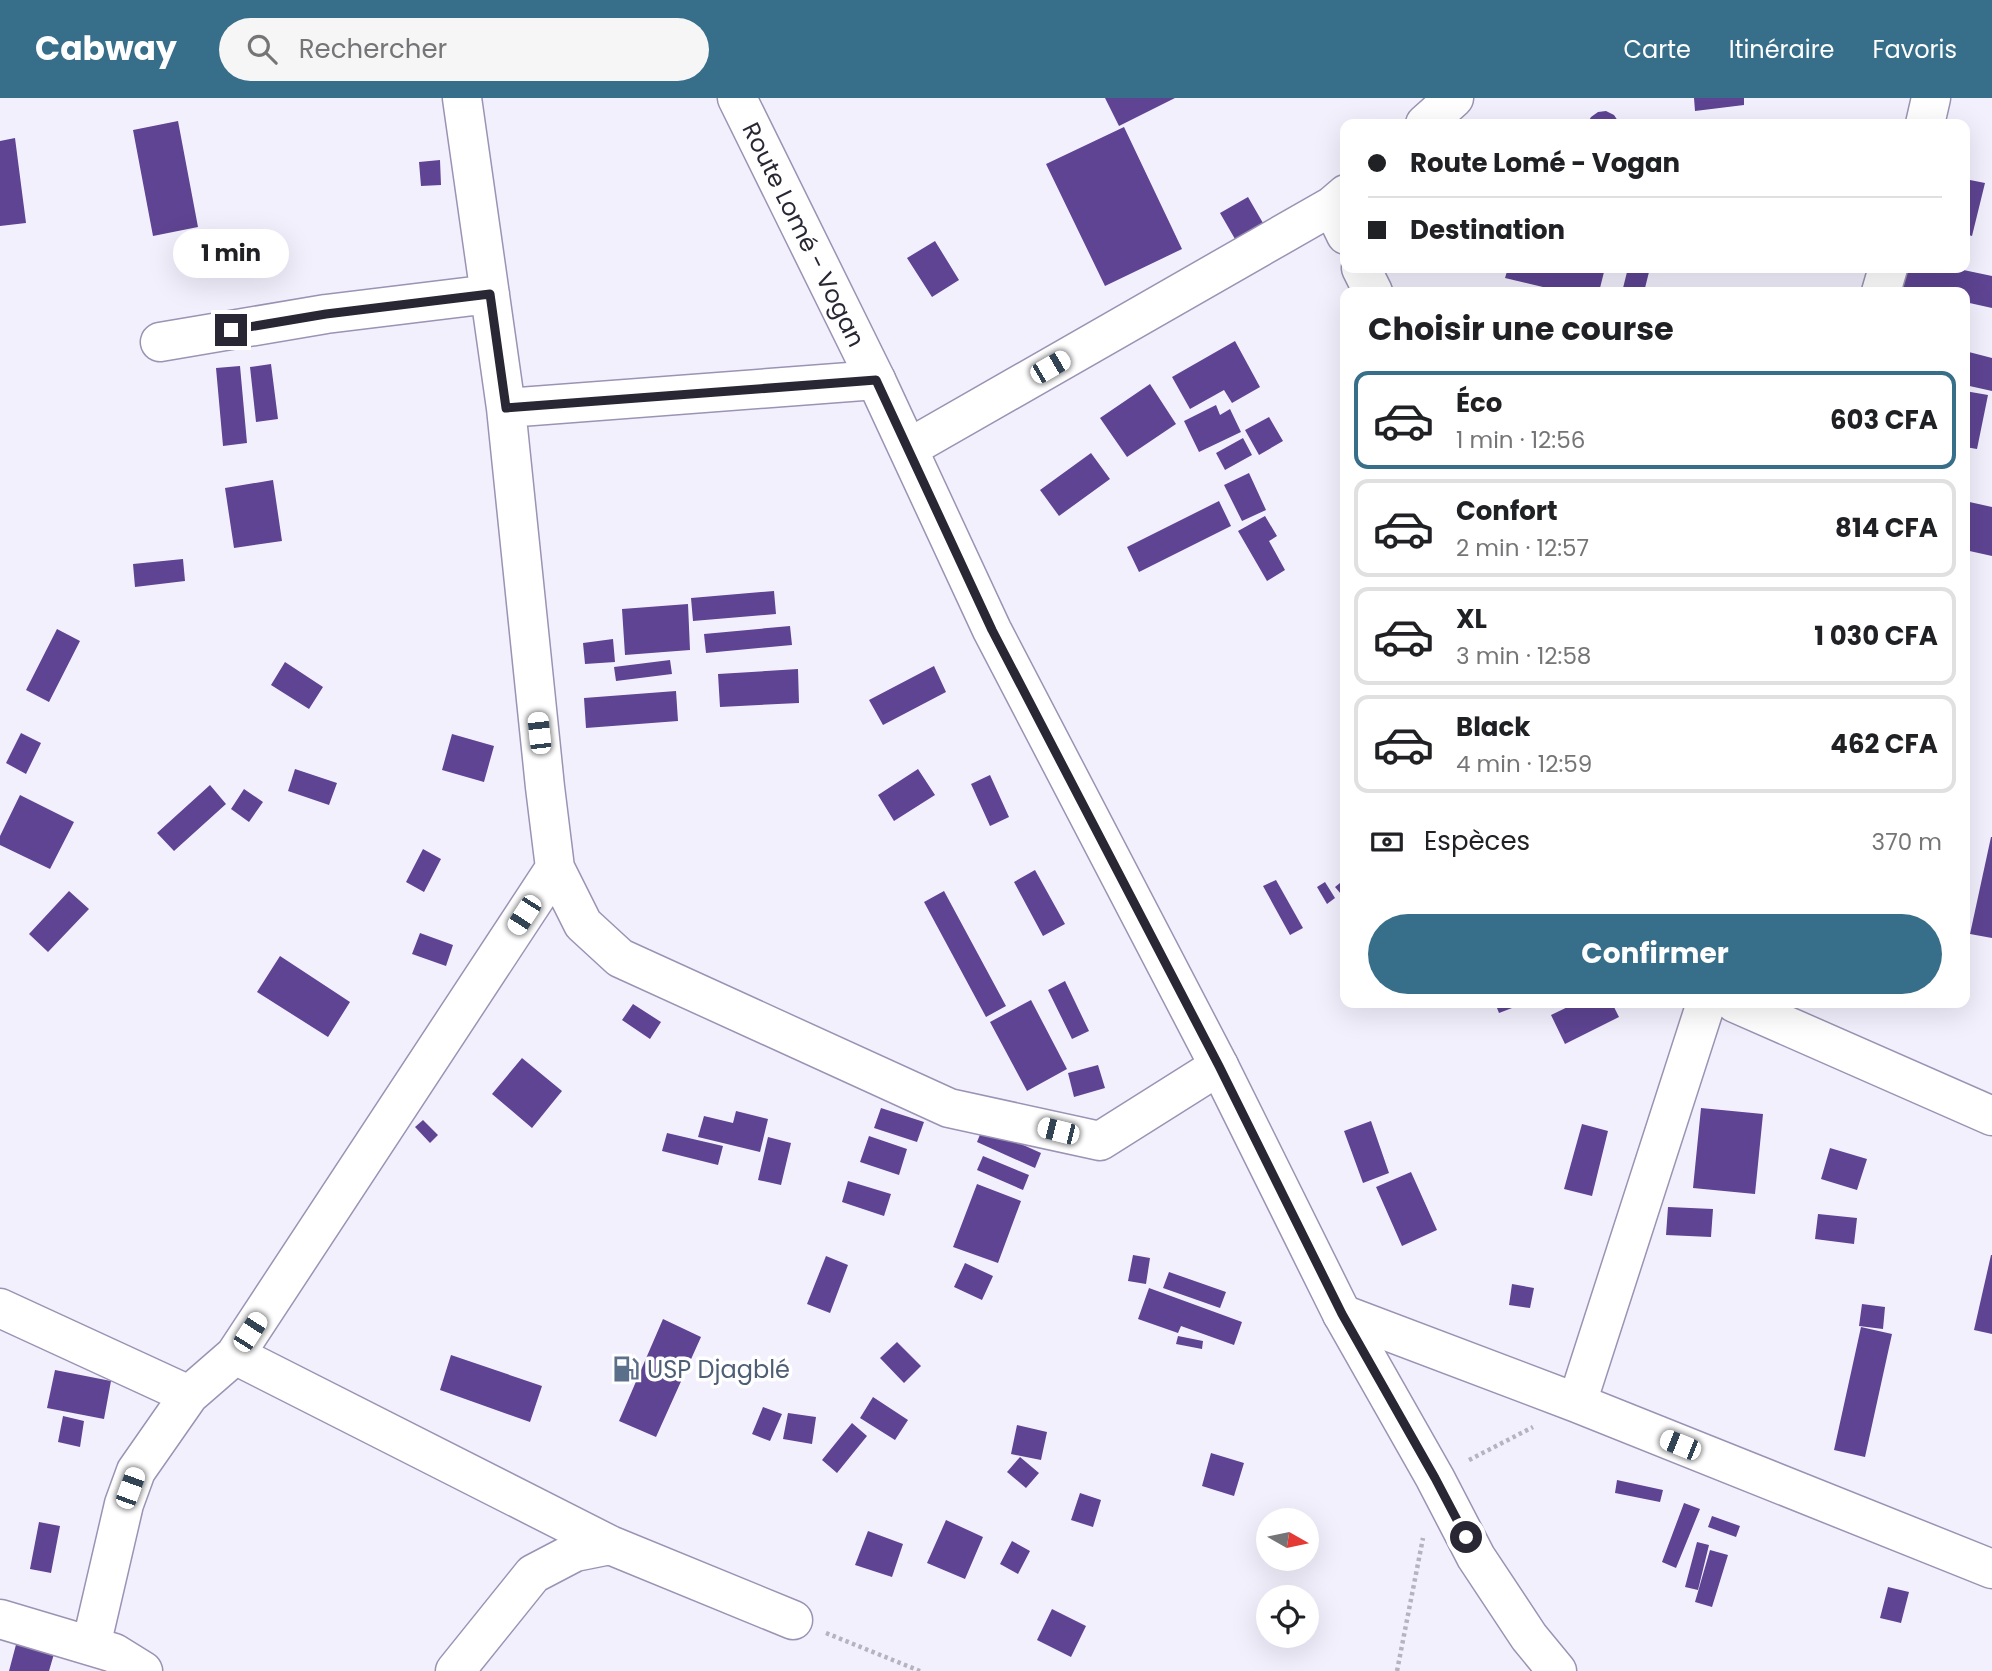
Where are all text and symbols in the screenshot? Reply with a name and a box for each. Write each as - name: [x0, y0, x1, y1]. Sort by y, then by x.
- search box: [219, 18, 709, 81]
- text: Cabway: [35, 25, 177, 72]
- icon: search: [243, 30, 281, 68]
- text: Rechercher: [299, 31, 447, 67]
- text: Carte: [1623, 33, 1691, 66]
- text: Itinéraire: [1729, 33, 1834, 66]
- text: Favoris: [1872, 33, 1957, 66]
- street label: Route Lomé - Vogan: [735, 117, 873, 352]
- text: Route Lomé - Vogan: [1410, 145, 1680, 181]
- text: Destination: [1410, 212, 1565, 248]
- callout: 1 min: [173, 229, 289, 278]
- text: 1 min: [201, 237, 261, 269]
- text: Choisir une course: [1368, 306, 1674, 351]
- route end: [215, 314, 247, 346]
- car: [1027, 347, 1074, 387]
- text: Éco: [1456, 385, 1502, 421]
- icon: car: [1372, 389, 1435, 452]
- text: 603 CFA: [1830, 402, 1938, 438]
- text: 1 min · 12:56: [1456, 424, 1585, 456]
- text: Confort: [1456, 493, 1558, 529]
- icon: car: [1372, 497, 1435, 560]
- text: 814 CFA: [1835, 510, 1938, 546]
- text: 2 min · 12:57: [1456, 532, 1589, 564]
- text: XL: [1456, 601, 1487, 637]
- icon: car: [1372, 605, 1435, 668]
- text: 1 030 CFA: [1814, 618, 1938, 654]
- text: 3 min · 12:58: [1456, 640, 1591, 672]
- text: Black: [1456, 709, 1530, 745]
- car: [527, 711, 552, 755]
- icon: car: [1372, 713, 1435, 776]
- text: 462 CFA: [1830, 726, 1938, 762]
- text: 4 min · 12:59: [1456, 748, 1592, 780]
- icon: cash: [1368, 823, 1406, 861]
- text: Espèces: [1424, 823, 1530, 859]
- text: 370 m: [1872, 826, 1942, 858]
- car: [504, 892, 545, 938]
- button: Confirmer: [1368, 914, 1942, 994]
- car: [1036, 1116, 1081, 1146]
- car: [230, 1309, 271, 1355]
- place label: USP Djagblé: [647, 1353, 790, 1386]
- fuel station icon: USP Djagblé: [611, 1354, 641, 1384]
- car: [1657, 1427, 1704, 1463]
- car: [113, 1465, 148, 1511]
- north arrow: [1256, 1508, 1320, 1572]
- map controls: [1256, 1508, 1319, 1648]
- route start: [1450, 1521, 1482, 1553]
- button: locate: [1256, 1585, 1319, 1648]

